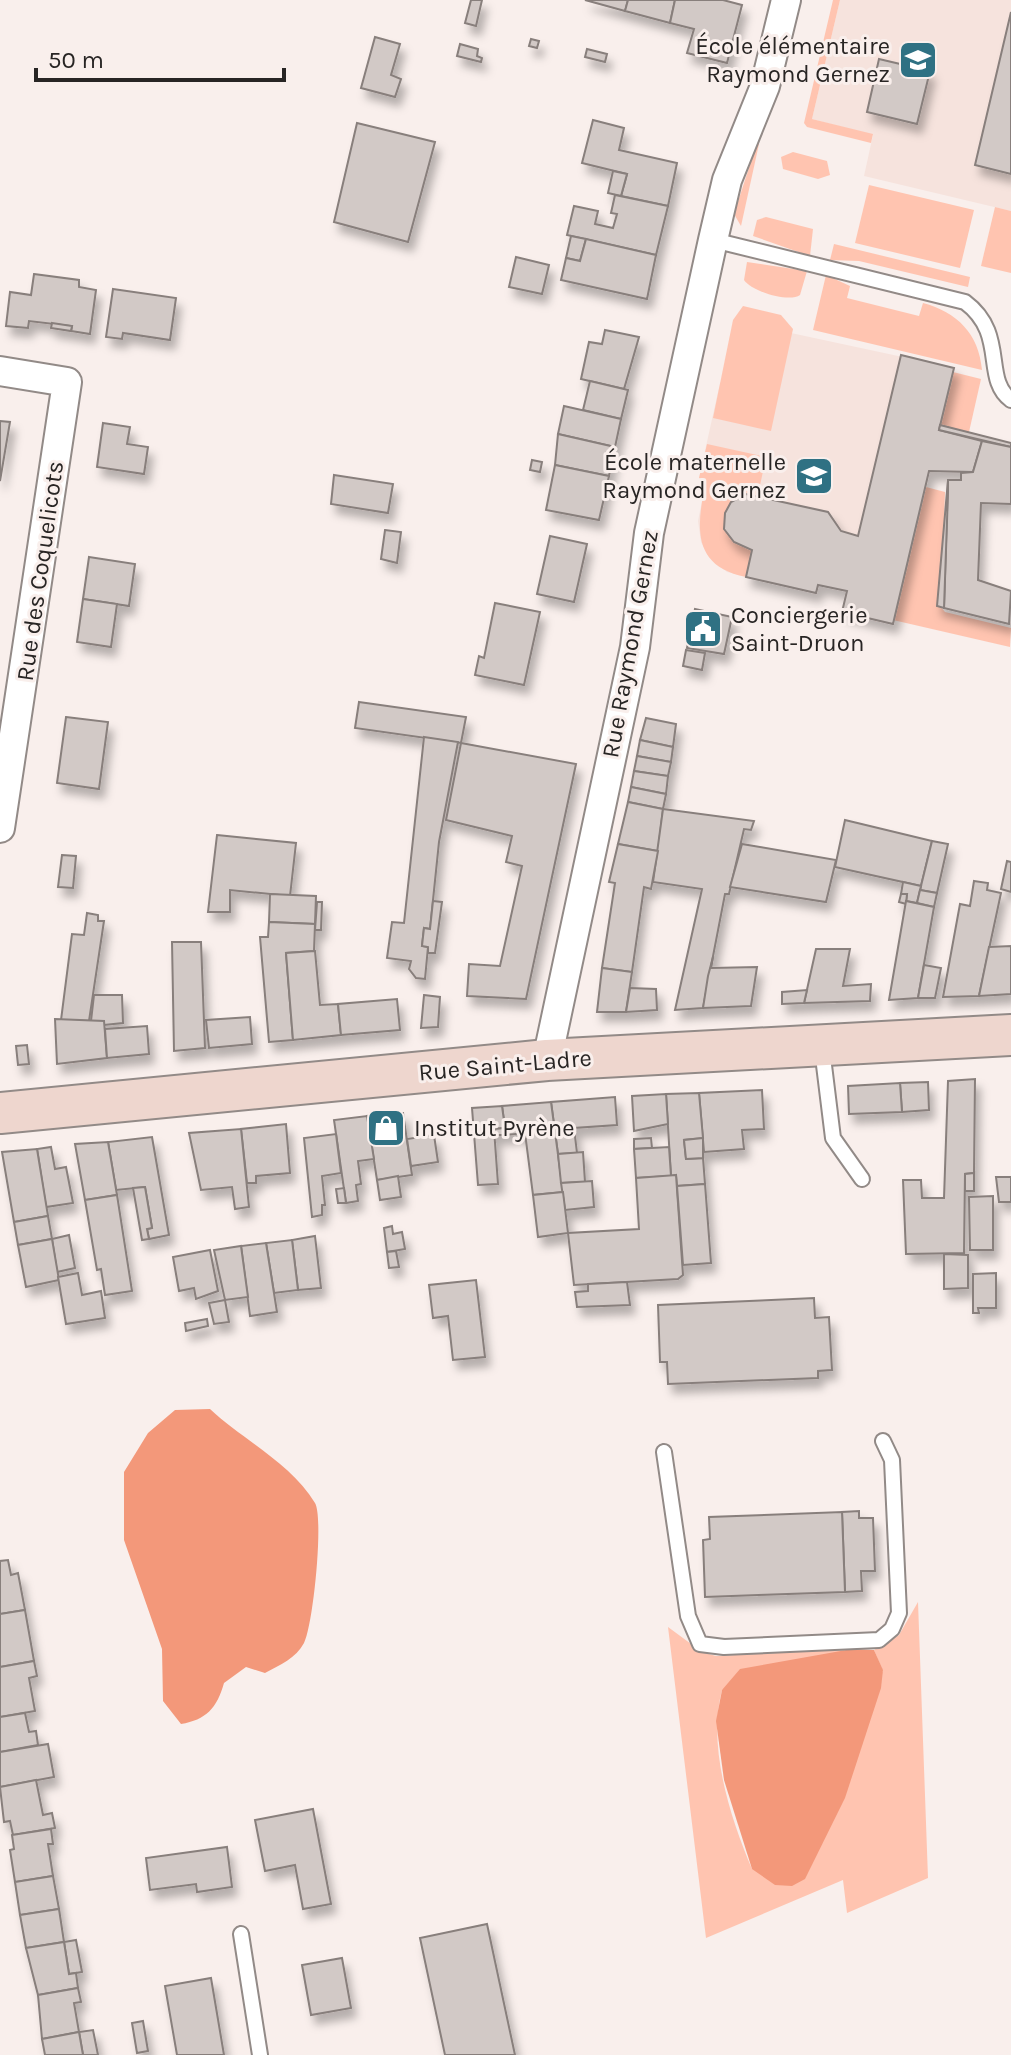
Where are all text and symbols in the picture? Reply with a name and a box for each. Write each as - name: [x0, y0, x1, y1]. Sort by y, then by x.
- place label: École élémentaire Raymond Gernez: [695, 31, 890, 88]
- scale bar: [36, 32, 284, 82]
- school or university icon: École élémentaire Raymond Gernez: [897, 39, 939, 81]
- text: 50 m: [48, 46, 104, 74]
- place label: École maternelle Raymond Gernez: [602, 447, 786, 504]
- school or university icon: École maternelle Raymond Gernez: [793, 455, 835, 497]
- street label: Rue des Coquelicots: [11, 459, 69, 683]
- street label: Rue Raymond Gernez: [596, 528, 664, 760]
- place label: Conciergerie Saint-Druon: [731, 601, 868, 657]
- public building icon: Conciergerie Saint-Druon: [682, 608, 724, 650]
- street label: Rue Saint-Ladre: [417, 1043, 593, 1087]
- shop icon: Institut Pyrène: [365, 1107, 407, 1149]
- place label: Institut Pyrène: [414, 1114, 575, 1142]

